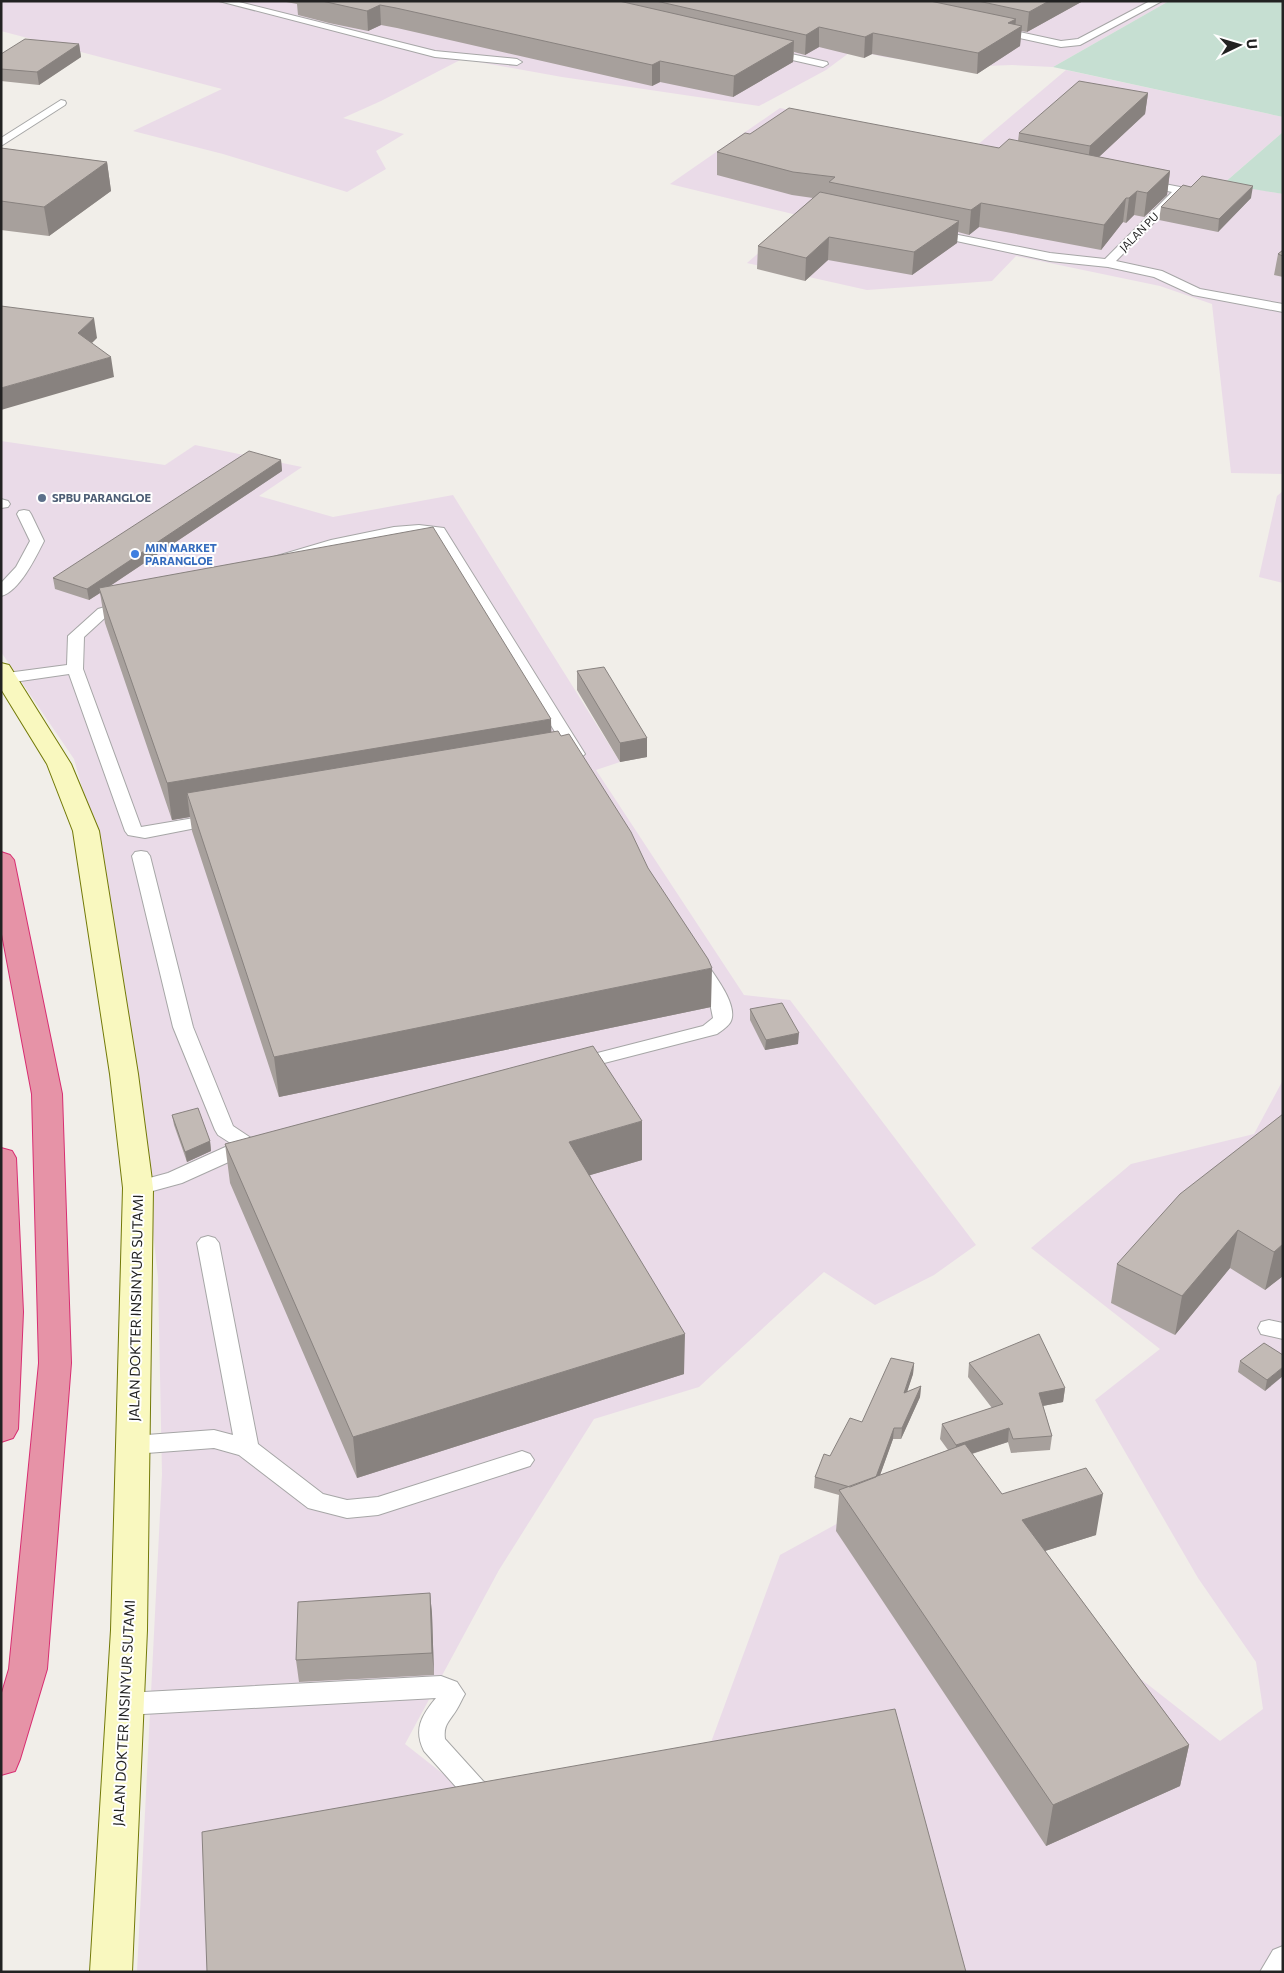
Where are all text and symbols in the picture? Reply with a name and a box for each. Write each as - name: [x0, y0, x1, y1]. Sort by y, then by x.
- north arrow: [1214, 20, 1264, 70]
- text: U: [1244, 38, 1261, 50]
- street label: JALAN PU: [1116, 209, 1162, 255]
- place label: SPBU PARANGLOE: [52, 491, 151, 504]
- marker: SPBU PARANGLOE: [36, 492, 48, 504]
- place label: MIN MARKET PARANGLOE: [145, 541, 217, 567]
- marker: MIN MARKET PARANGLOE: [129, 548, 141, 560]
- street label: JALAN DOKTER INSINYUR SUTAMI: [125, 1194, 146, 1422]
- street label: JALAN DOKTER INSINYUR SUTAMI: [109, 1599, 138, 1827]

